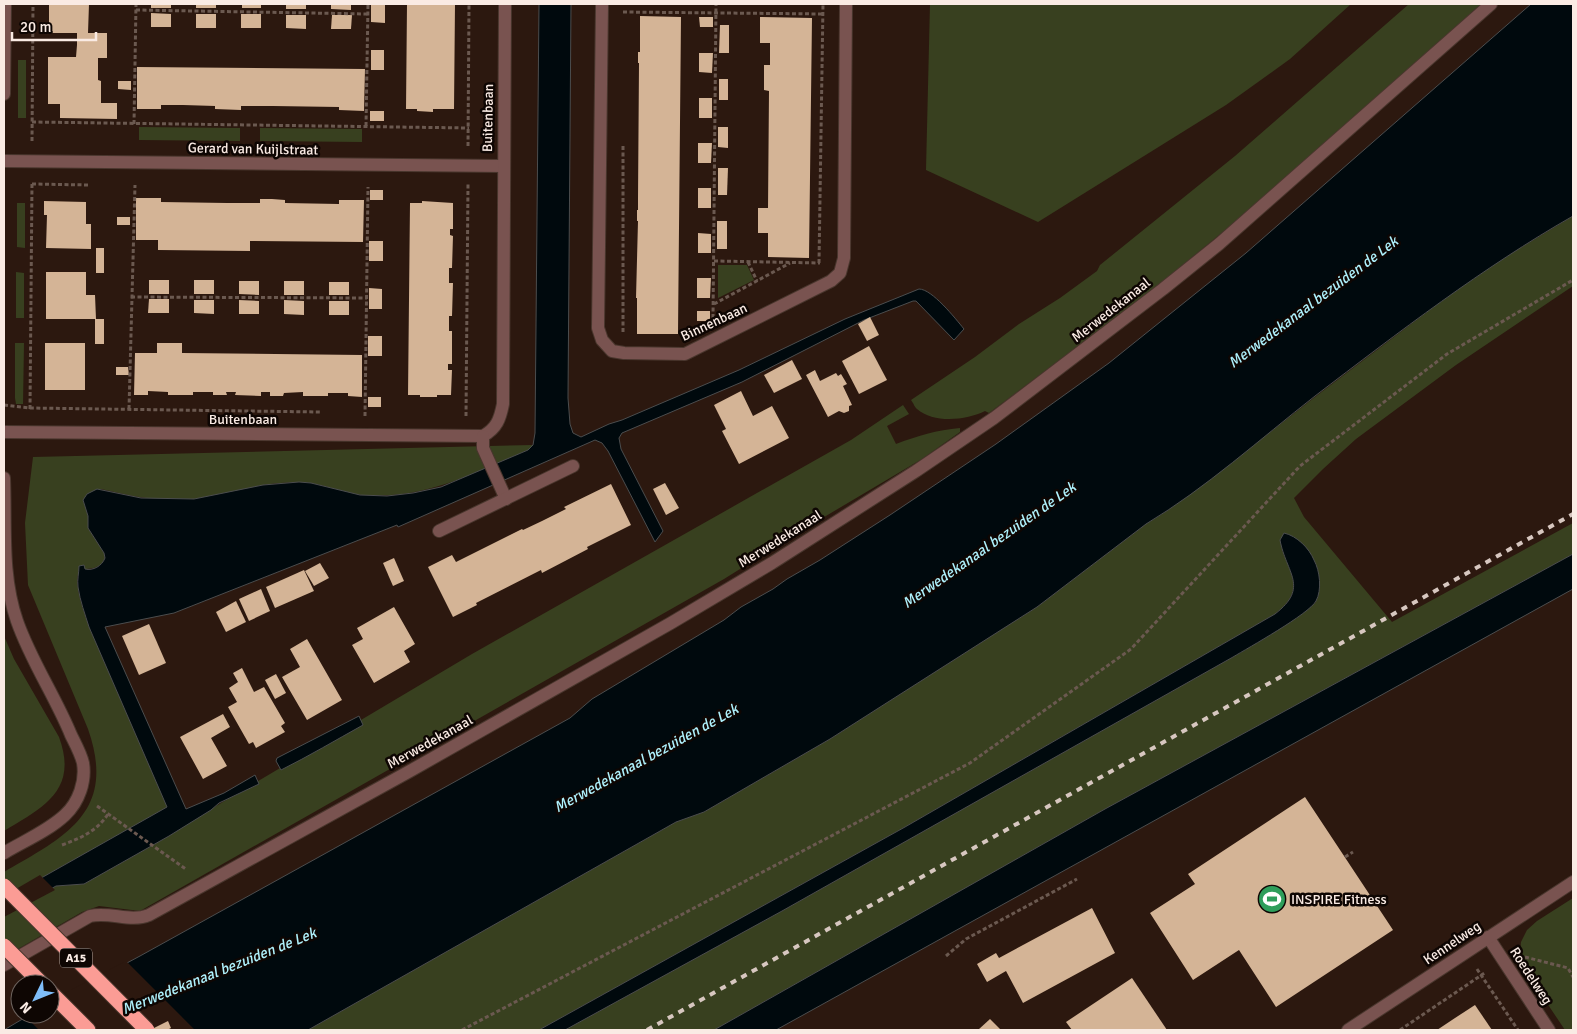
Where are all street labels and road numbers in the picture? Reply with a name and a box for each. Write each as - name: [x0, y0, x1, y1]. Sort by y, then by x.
- street label: Buitenbaan: [479, 84, 497, 152]
- street label: Gerard van Kuijlstraat: [188, 139, 318, 159]
- street label: Merwedekanaal: [1068, 274, 1154, 346]
- street label: Binnenbaan: [678, 299, 750, 345]
- street label: Buitenbaan: [209, 411, 277, 428]
- street label: Merwedekanaal: [735, 507, 825, 571]
- street label: Merwedekanaal: [384, 711, 476, 773]
- street label: Kennelweg: [1420, 918, 1484, 968]
- street label: Roedelweg: [1506, 944, 1556, 1008]
- road number: A15: [60, 948, 92, 968]

